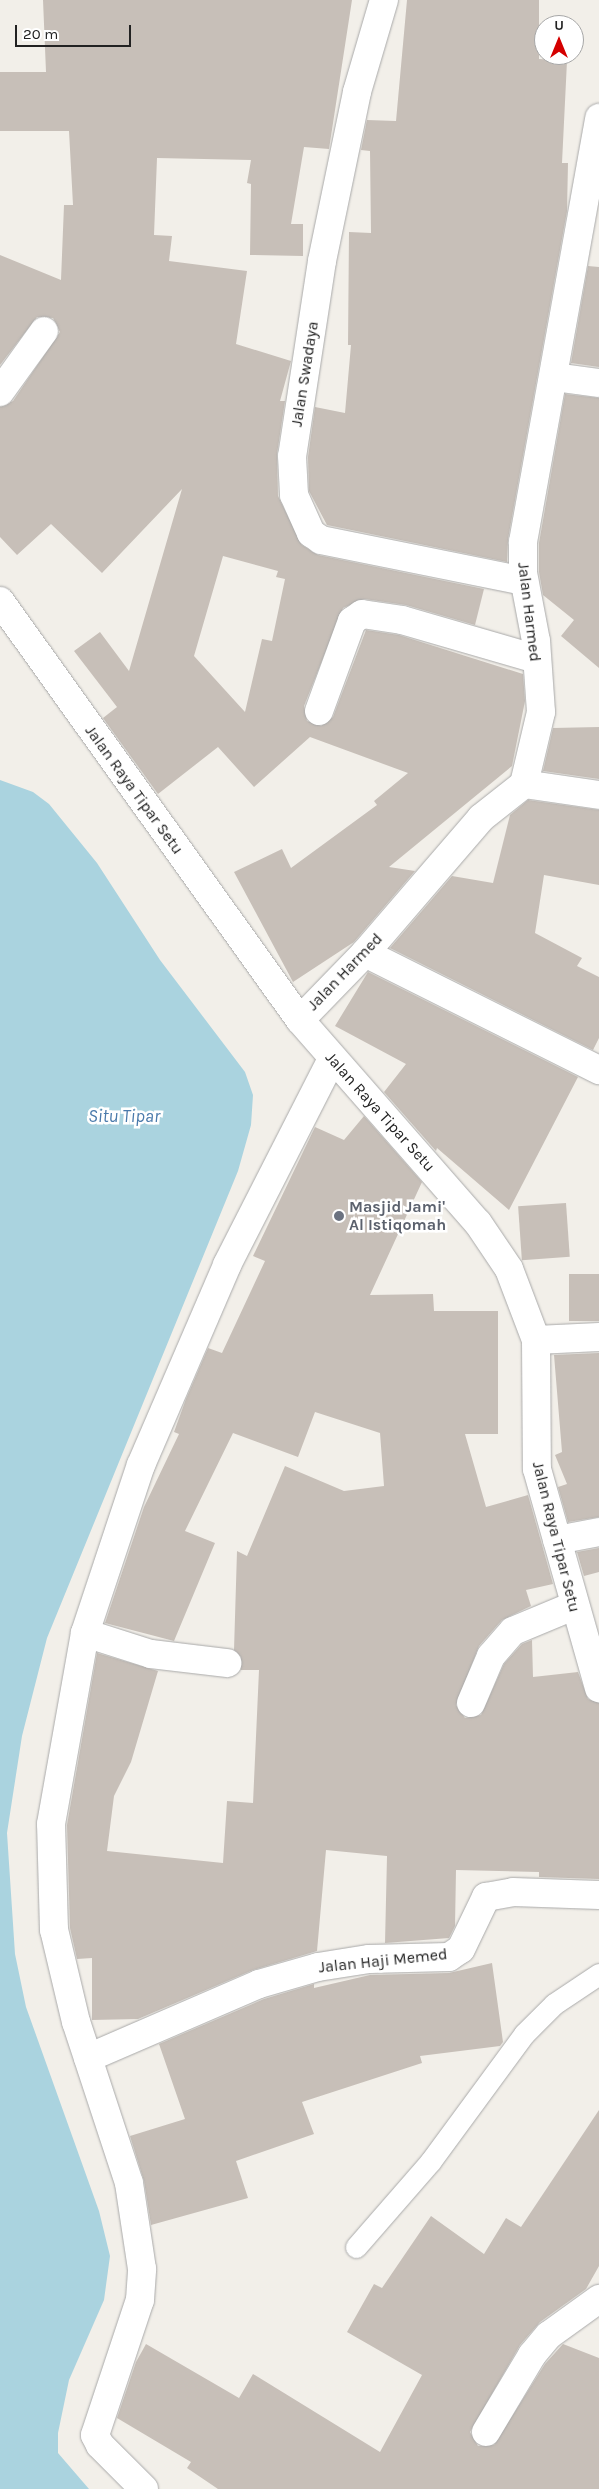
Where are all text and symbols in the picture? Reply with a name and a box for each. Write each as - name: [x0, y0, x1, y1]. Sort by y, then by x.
- scale bar: [18, 15, 134, 47]
- north arrow: [534, 15, 584, 65]
- text: U: [554, 17, 564, 34]
- text: 20 m: [23, 25, 58, 43]
- street label: Jalan Swadaya: [287, 320, 323, 428]
- street label: Jalan Harmed: [513, 561, 545, 663]
- street label: Jalan Raya Tipar Setu: [81, 722, 187, 858]
- street label: Jalan Harmed: [303, 929, 387, 1015]
- street label: Jalan Raya Tipar Setu: [321, 1048, 439, 1176]
- water label: Situ Tipar: [88, 1105, 160, 1127]
- place label: Masjid Jami' Al Istiqomah: [349, 1197, 446, 1235]
- marker: Masjid Jami' Al Istiqomah: [333, 1210, 345, 1222]
- street label: Jalan Raya Tipar Setu: [528, 1460, 584, 1614]
- street label: Jalan Haji Memed: [318, 1945, 448, 1977]

